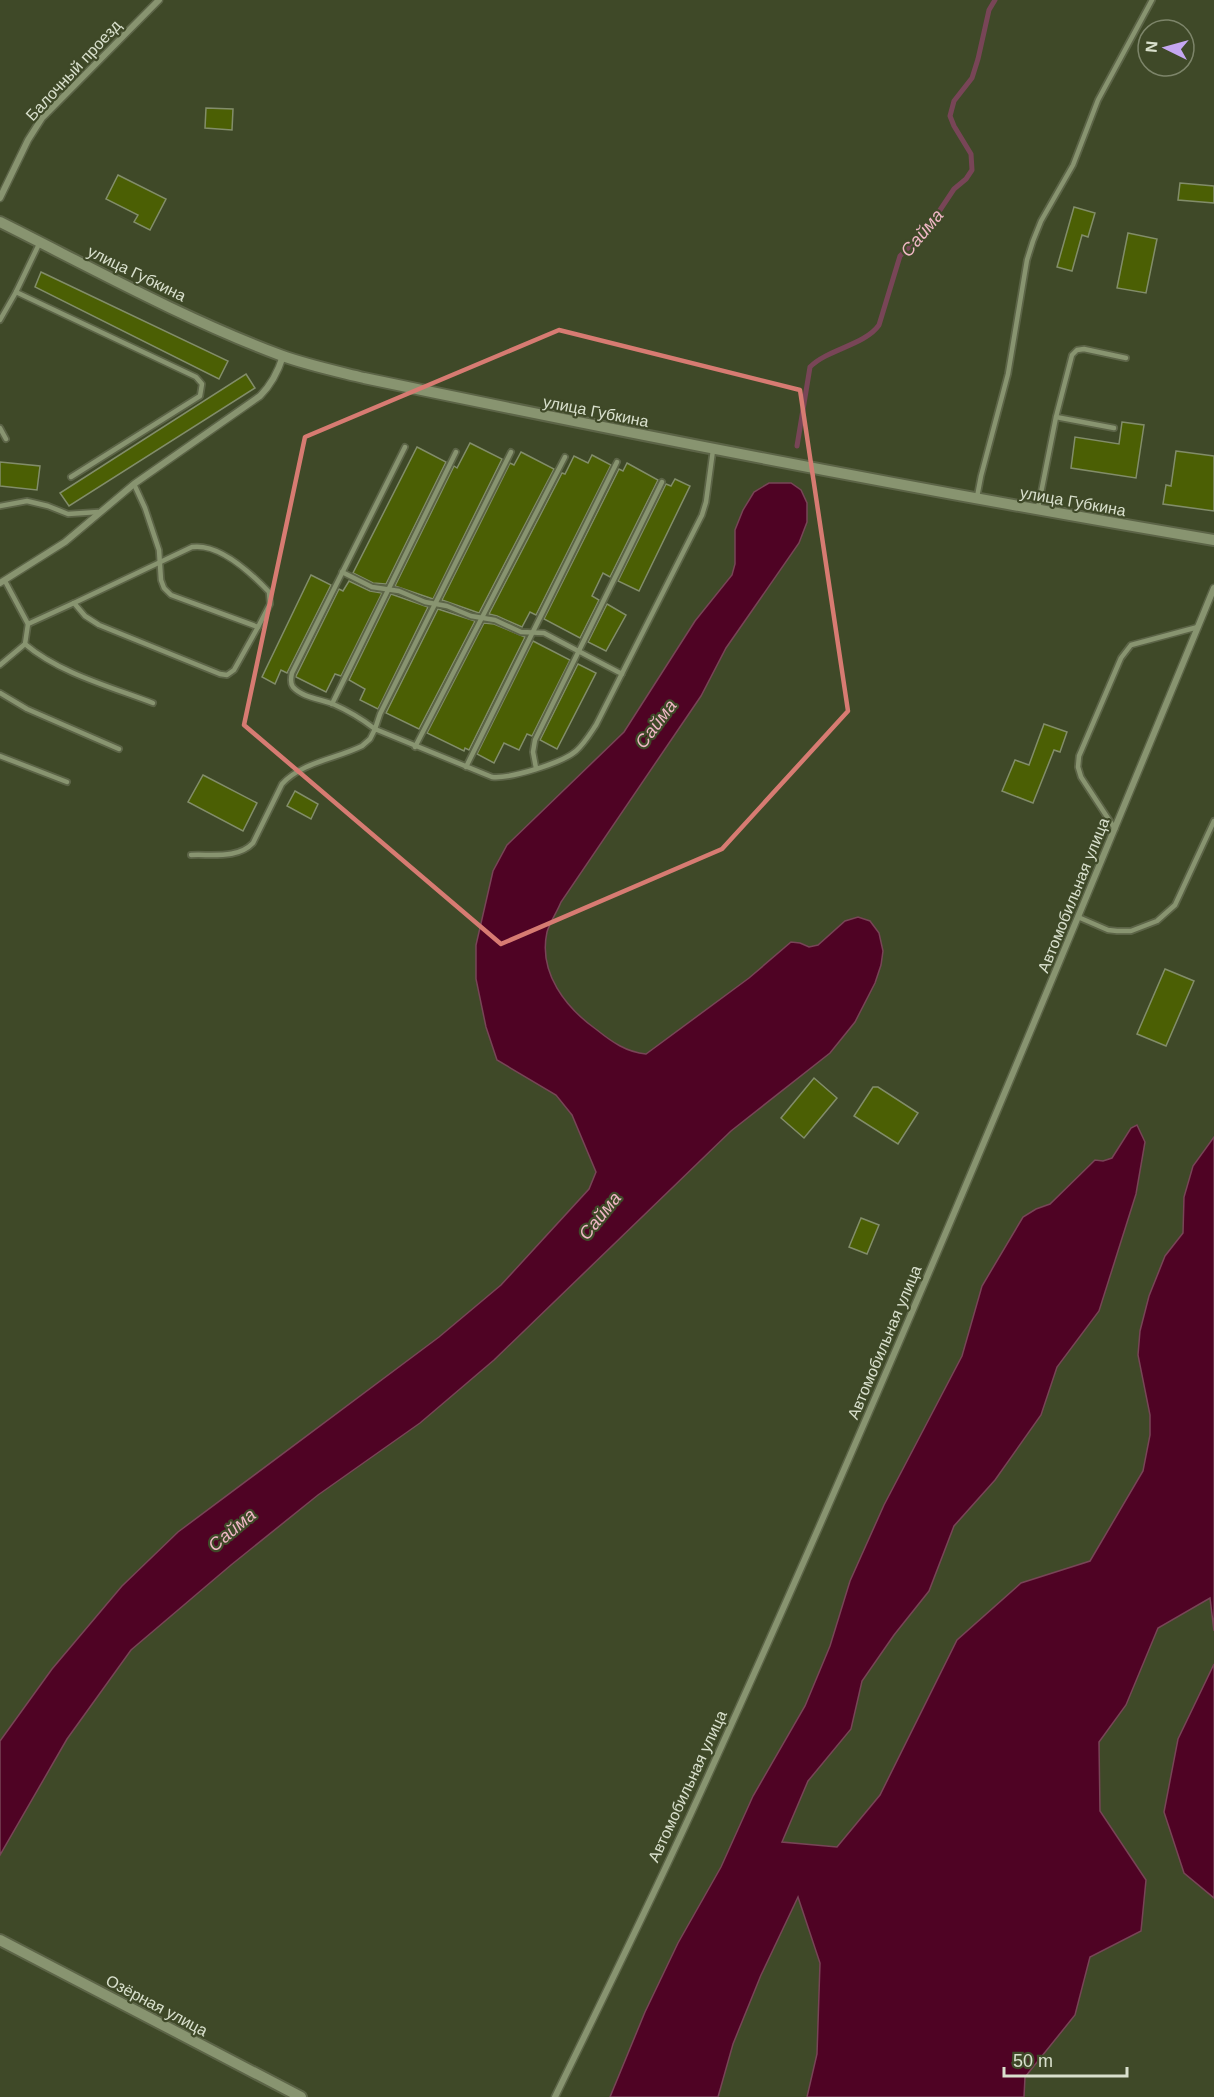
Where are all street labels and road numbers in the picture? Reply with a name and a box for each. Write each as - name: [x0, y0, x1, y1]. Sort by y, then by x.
- street label: Балочный проезд: [23, 16, 125, 124]
- street label: улица Губкина: [85, 242, 189, 305]
- street label: улица Губкина: [542, 393, 650, 430]
- street label: улица Губкина: [1019, 484, 1127, 519]
- street label: Автомобильная улица: [1035, 815, 1112, 975]
- street label: Автомобильная улица: [844, 1263, 925, 1422]
- street label: Автомобильная улица: [645, 1708, 730, 1865]
- street label: Озёрная улица: [103, 1972, 210, 2039]

